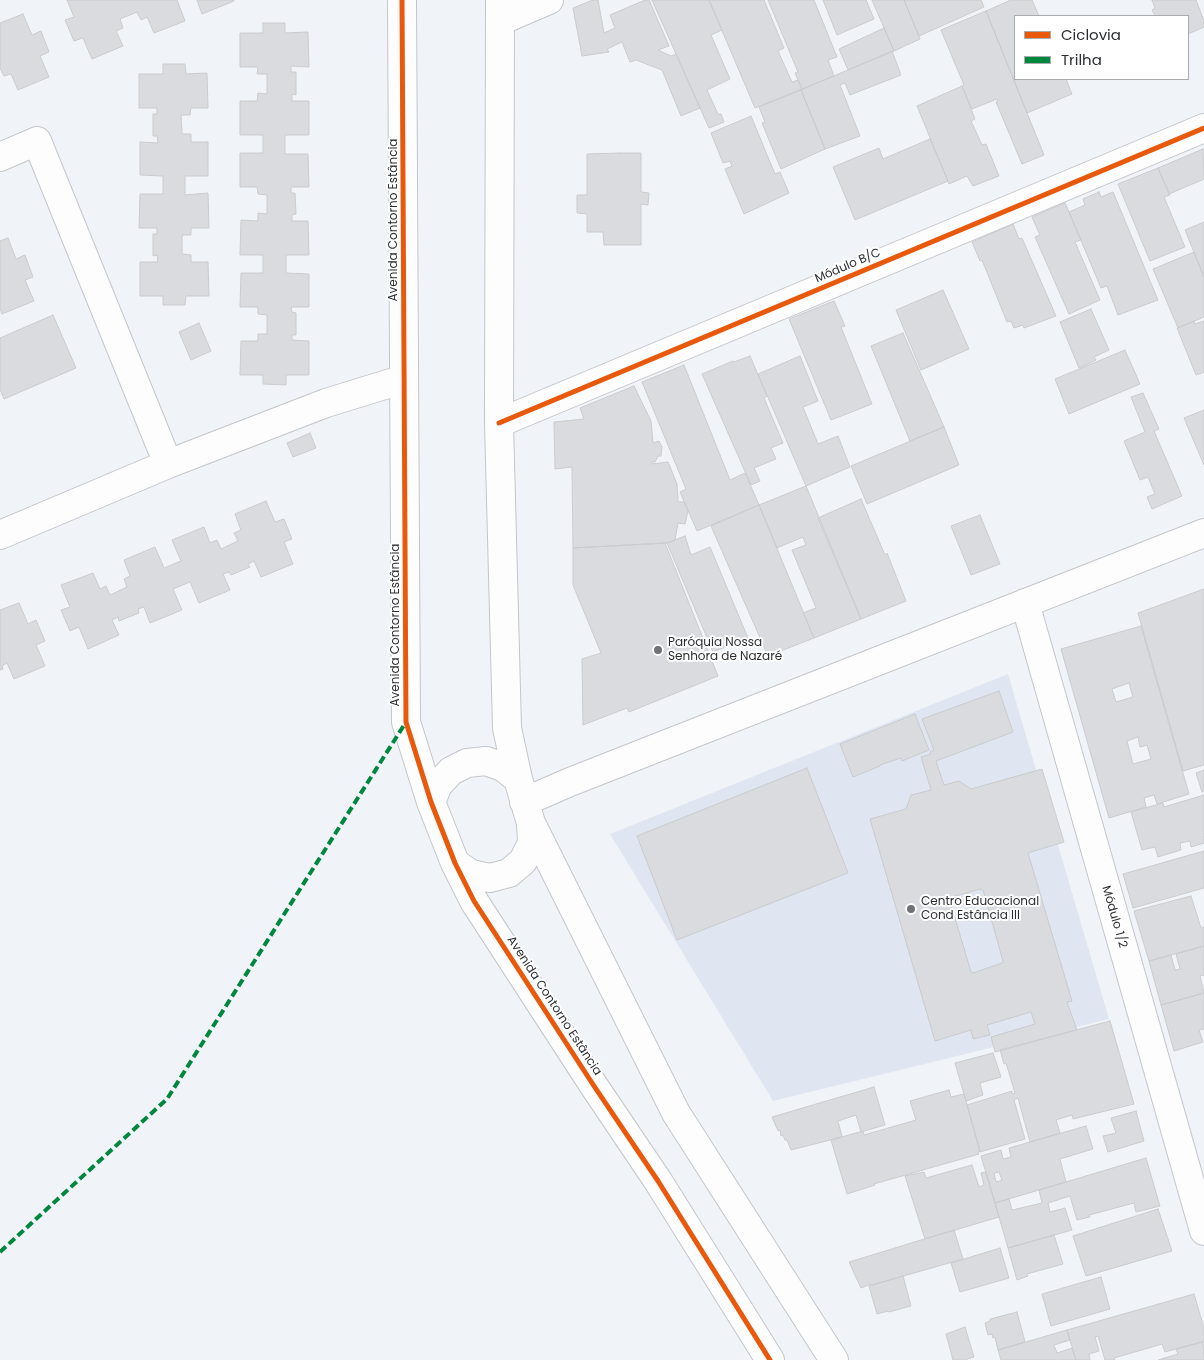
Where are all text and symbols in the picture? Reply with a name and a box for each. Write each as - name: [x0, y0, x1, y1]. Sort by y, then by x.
- legend: [1014, 15, 1189, 80]
- text: Ciclovia: [1061, 24, 1121, 45]
- text: Trilha: [1061, 49, 1102, 70]
- street label: Avenida Contorno Estância: [387, 139, 401, 301]
- street label: Módulo B/C: [813, 246, 883, 286]
- street label: Avenida Contorno Estância: [389, 544, 403, 706]
- place label: Paróquia Nossa Senhora de Nazaré: [668, 636, 782, 664]
- marker: Paróquia Nossa Senhora de Nazaré: [652, 644, 664, 656]
- street label: Módulo 1/2: [1098, 884, 1130, 950]
- place label: Centro Educacional Cond Estância III: [921, 895, 1039, 923]
- marker: Centro Educacional Cond Estância III: [905, 903, 917, 915]
- street label: Avenida Contorno Estância: [504, 934, 604, 1078]

